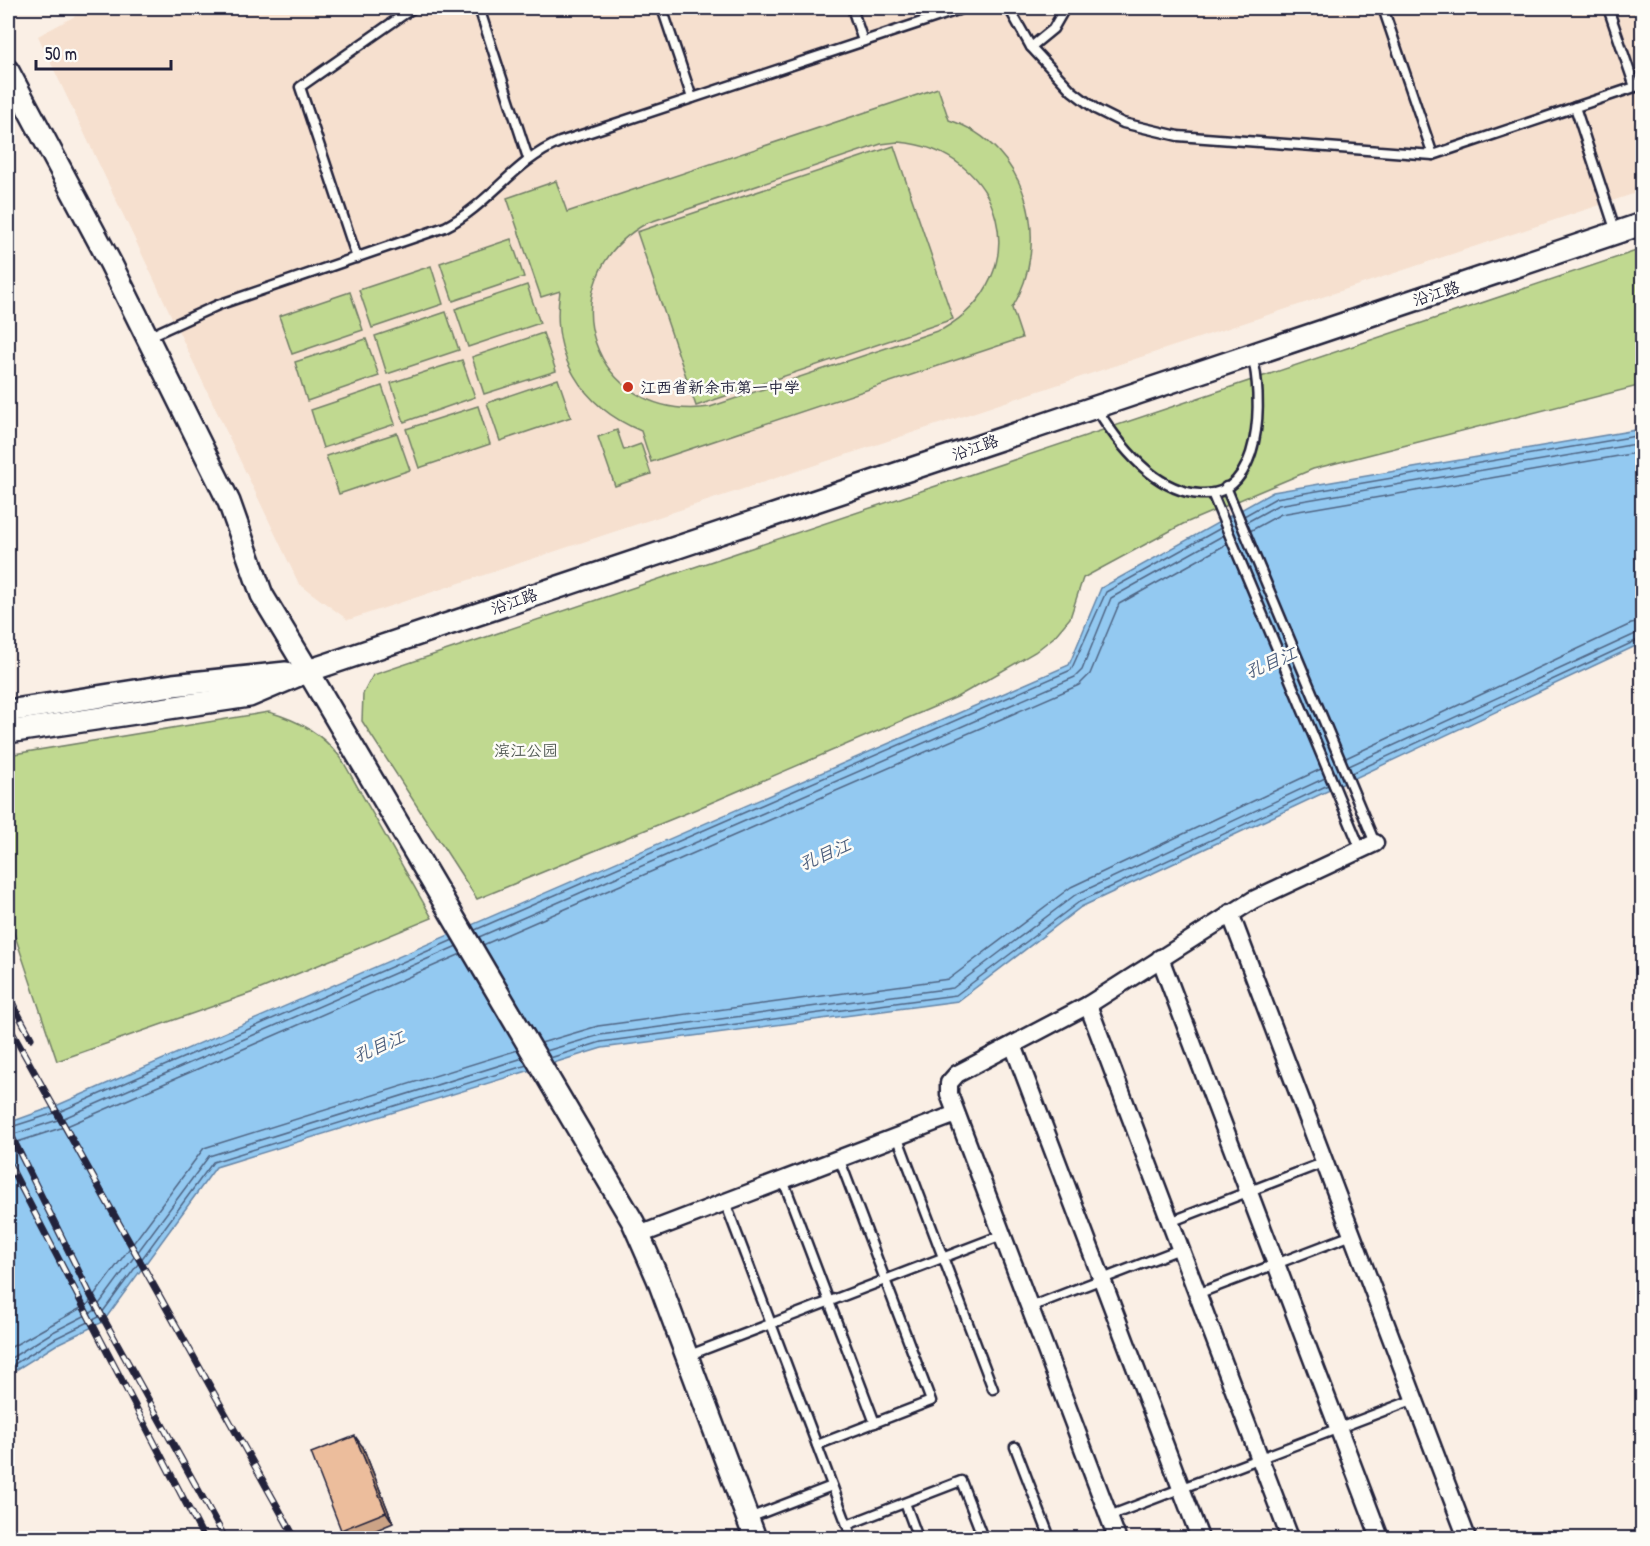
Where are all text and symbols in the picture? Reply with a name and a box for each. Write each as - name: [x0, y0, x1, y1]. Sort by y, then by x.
- scale bar: [36, 33, 171, 71]
- text: 50 m: [45, 41, 77, 66]
- street label: 沿江路: [1410, 275, 1462, 311]
- place label: 江西省新余市第一中学: [640, 376, 800, 398]
- marker: 江西省新余市第一中学: [621, 380, 635, 394]
- street label: 沿江路: [949, 429, 1001, 465]
- street label: 沿江路: [488, 583, 540, 619]
- water label: 孔目江: [1241, 640, 1302, 684]
- park label: 滨江公园: [494, 739, 558, 761]
- water label: 孔目江: [795, 832, 856, 876]
- water label: 孔目江: [349, 1024, 410, 1068]

